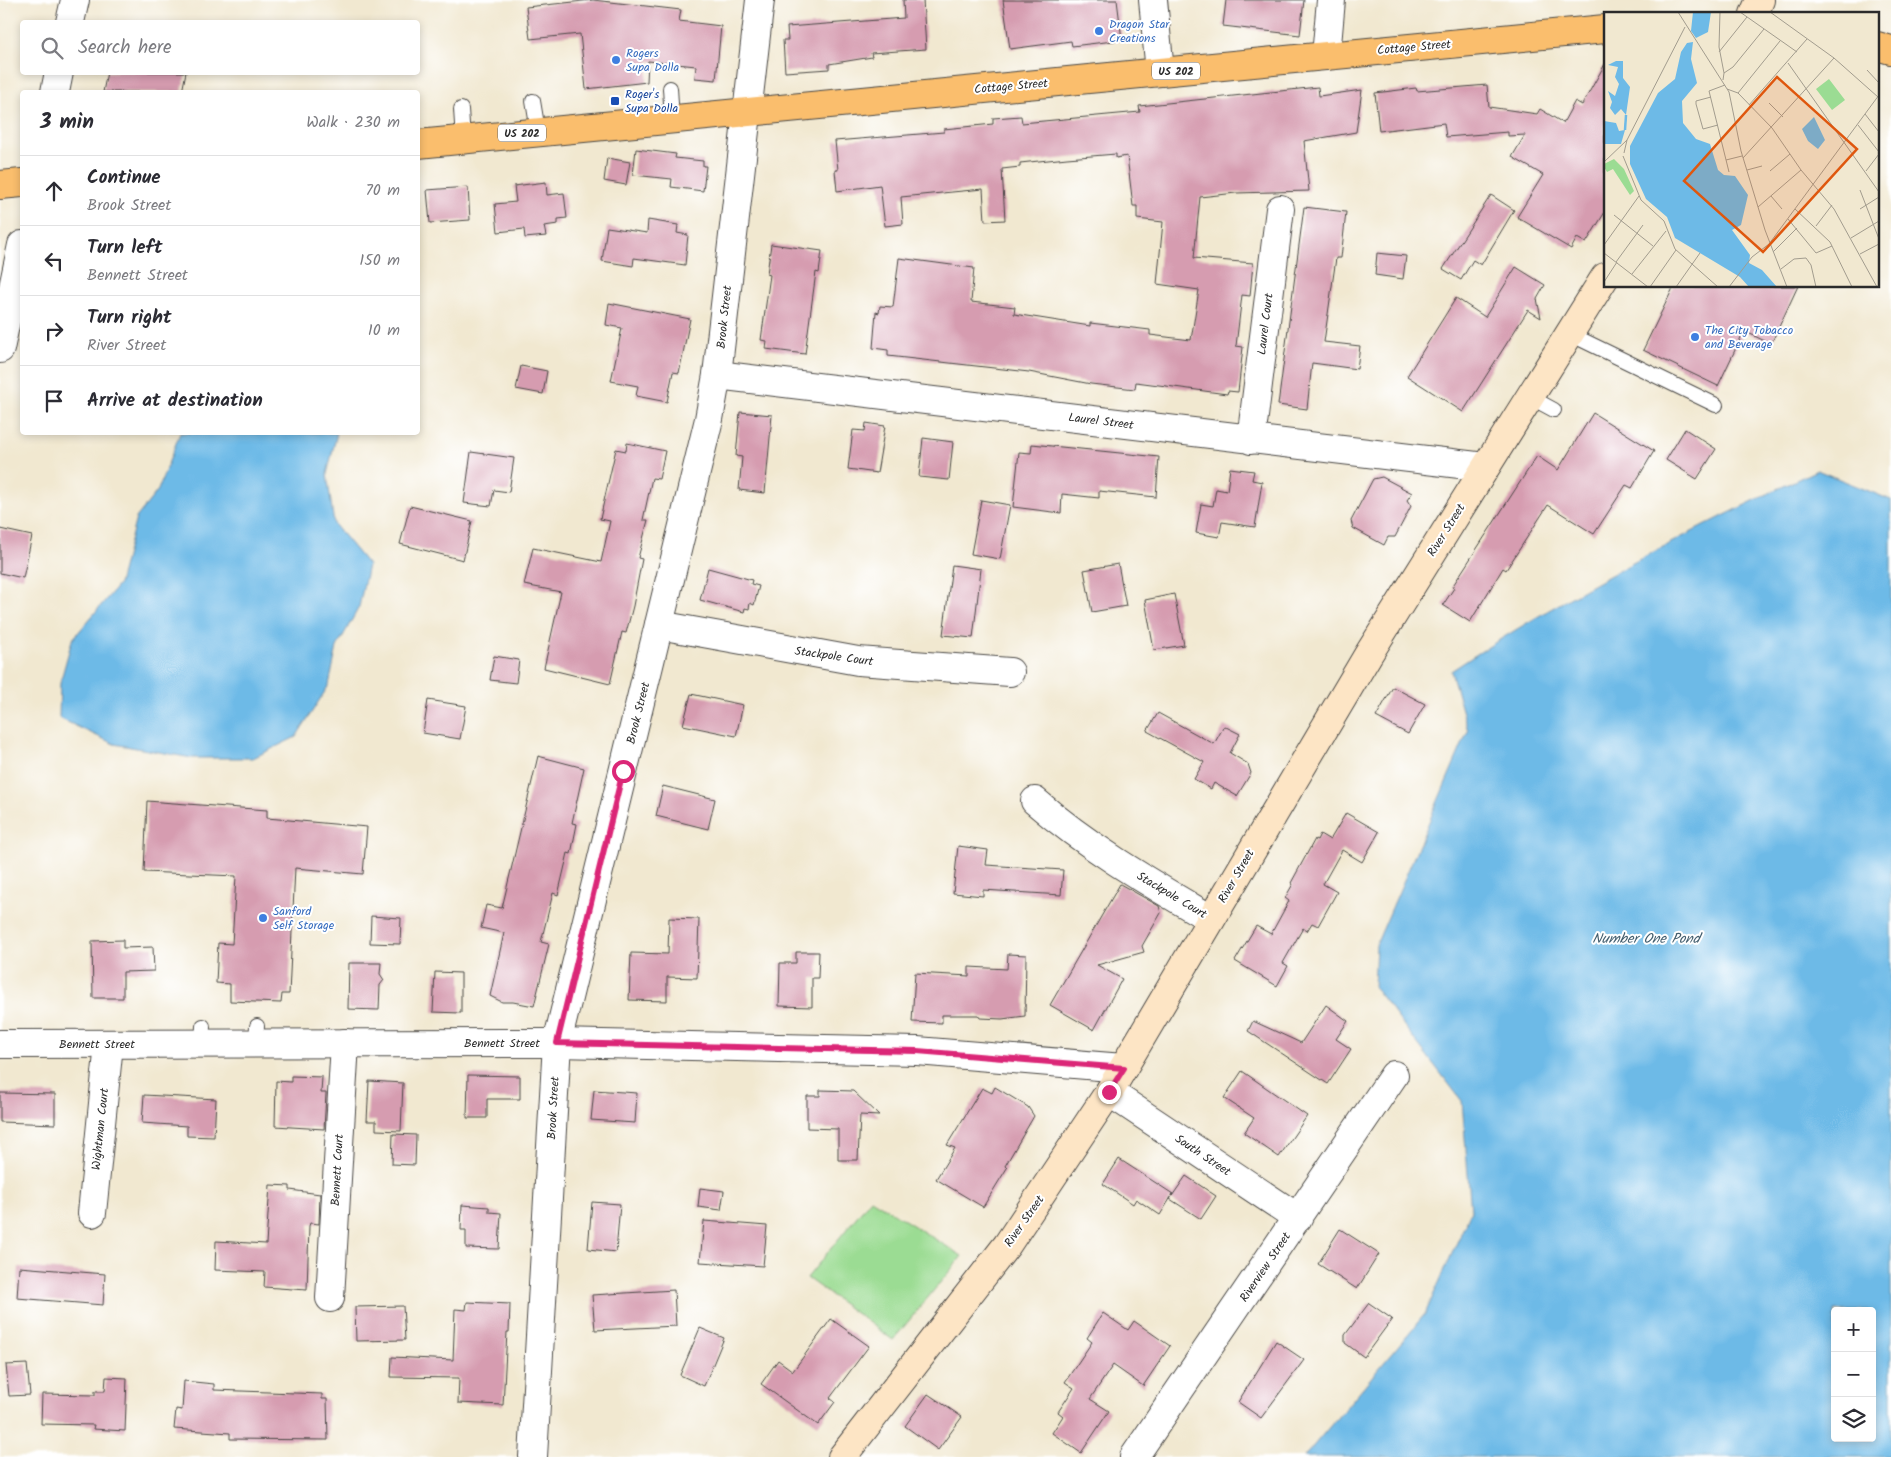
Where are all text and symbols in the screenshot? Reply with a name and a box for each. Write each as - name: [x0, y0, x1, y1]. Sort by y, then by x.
- inset map: [1604, 12, 1878, 288]
- place label: Dragon Star Creations: [1109, 15, 1170, 48]
- search box: [20, 20, 420, 75]
- marker: Dragon Star Creations: [1093, 25, 1105, 37]
- text: Search here: [78, 33, 172, 63]
- icon: search: [38, 34, 66, 62]
- street label: Cottage Street: [1376, 35, 1452, 60]
- place label: Rogers Supa Dolla: [626, 44, 679, 77]
- marker: Rogers Supa Dolla: [610, 54, 622, 66]
- road number: US 202: [1152, 62, 1200, 80]
- street label: Cottage Street: [973, 74, 1049, 99]
- place label: Roger's Supa Dolla: [625, 85, 678, 118]
- marker: Roger's Supa Dolla: [609, 95, 621, 107]
- text: 3 min: [40, 106, 94, 139]
- text: Walk · 230 m: [306, 110, 400, 135]
- road number: US 202: [498, 125, 546, 142]
- text: Continue: [87, 163, 160, 193]
- icon: ahead: [40, 177, 68, 205]
- text: 70 m: [365, 178, 400, 203]
- text: Brook Street: [87, 193, 171, 218]
- text: Turn left: [87, 233, 162, 263]
- icon: left: [40, 247, 68, 275]
- text: 150 m: [359, 248, 400, 273]
- text: Bennett Street: [87, 263, 188, 288]
- street label: Brook Street: [712, 284, 737, 350]
- street label: Laurel Court: [1252, 292, 1279, 356]
- text: Turn right: [87, 303, 172, 333]
- icon: right: [40, 317, 68, 345]
- text: 10 m: [368, 318, 400, 343]
- place label: The City Tobacco and Beverage: [1705, 321, 1793, 354]
- marker: The City Tobacco and Beverage: [1689, 331, 1701, 343]
- text: River Street: [87, 333, 166, 358]
- text: Arrive at destination: [87, 386, 263, 416]
- icon: arrive: [40, 387, 68, 415]
- street label: Laurel Street: [1067, 408, 1135, 435]
- street label: River Street: [1423, 500, 1470, 561]
- street label: Stackpole Court: [794, 642, 875, 671]
- street label: Brook Street: [622, 680, 655, 746]
- route start: [612, 760, 635, 783]
- street label: River Street: [1213, 845, 1260, 907]
- street label: Stackpole Court: [1133, 867, 1211, 924]
- place label: Sanford Self Storage: [273, 902, 335, 935]
- marker: Sanford Self Storage: [257, 912, 269, 924]
- water label: Number One Pond: [1592, 928, 1703, 950]
- street label: Bennett Street: [464, 1034, 540, 1053]
- street label: Bennett Street: [59, 1035, 135, 1054]
- street label: Brook Street: [542, 1076, 565, 1140]
- route end: [1098, 1081, 1121, 1104]
- street label: Wightman Court: [87, 1087, 114, 1171]
- street label: South Street: [1171, 1130, 1235, 1181]
- street label: Bennett Court: [326, 1133, 349, 1207]
- street label: River Street: [1000, 1191, 1049, 1251]
- street label: Riverview Street: [1235, 1228, 1296, 1306]
- map controls: [1831, 1307, 1876, 1442]
- button: +: [1831, 1307, 1876, 1352]
- button: −: [1831, 1352, 1876, 1397]
- button: layers: [1831, 1397, 1876, 1442]

